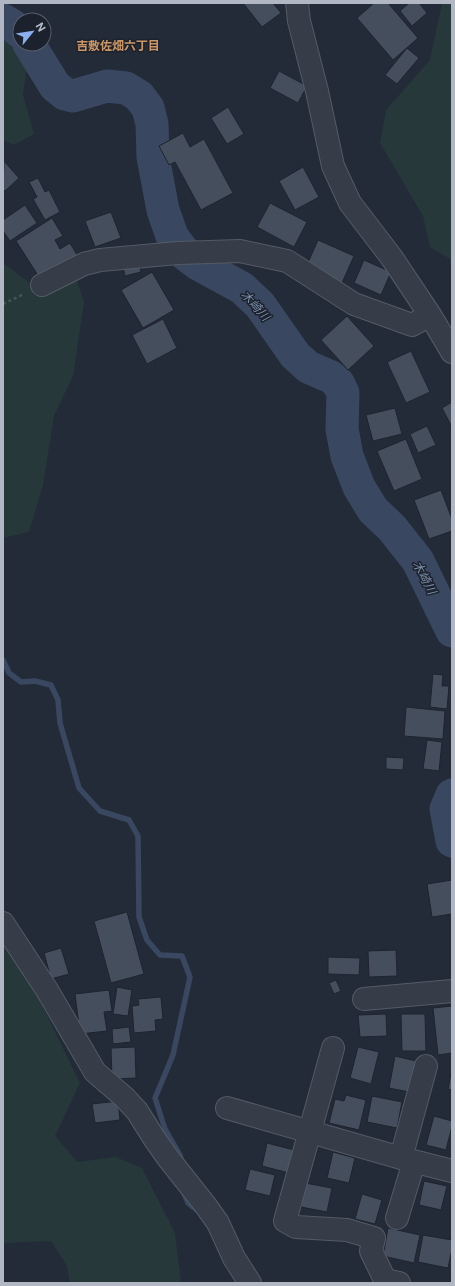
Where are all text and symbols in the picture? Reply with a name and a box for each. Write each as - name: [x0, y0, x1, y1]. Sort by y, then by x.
- north arrow: [12, 12, 52, 52]
- text: N: [33, 20, 49, 34]
- district label: 吉敷佐畑六丁目: [76, 38, 160, 52]
- water label: 木崎川: [239, 287, 275, 325]
- water label: 木崎川: [410, 558, 441, 598]

